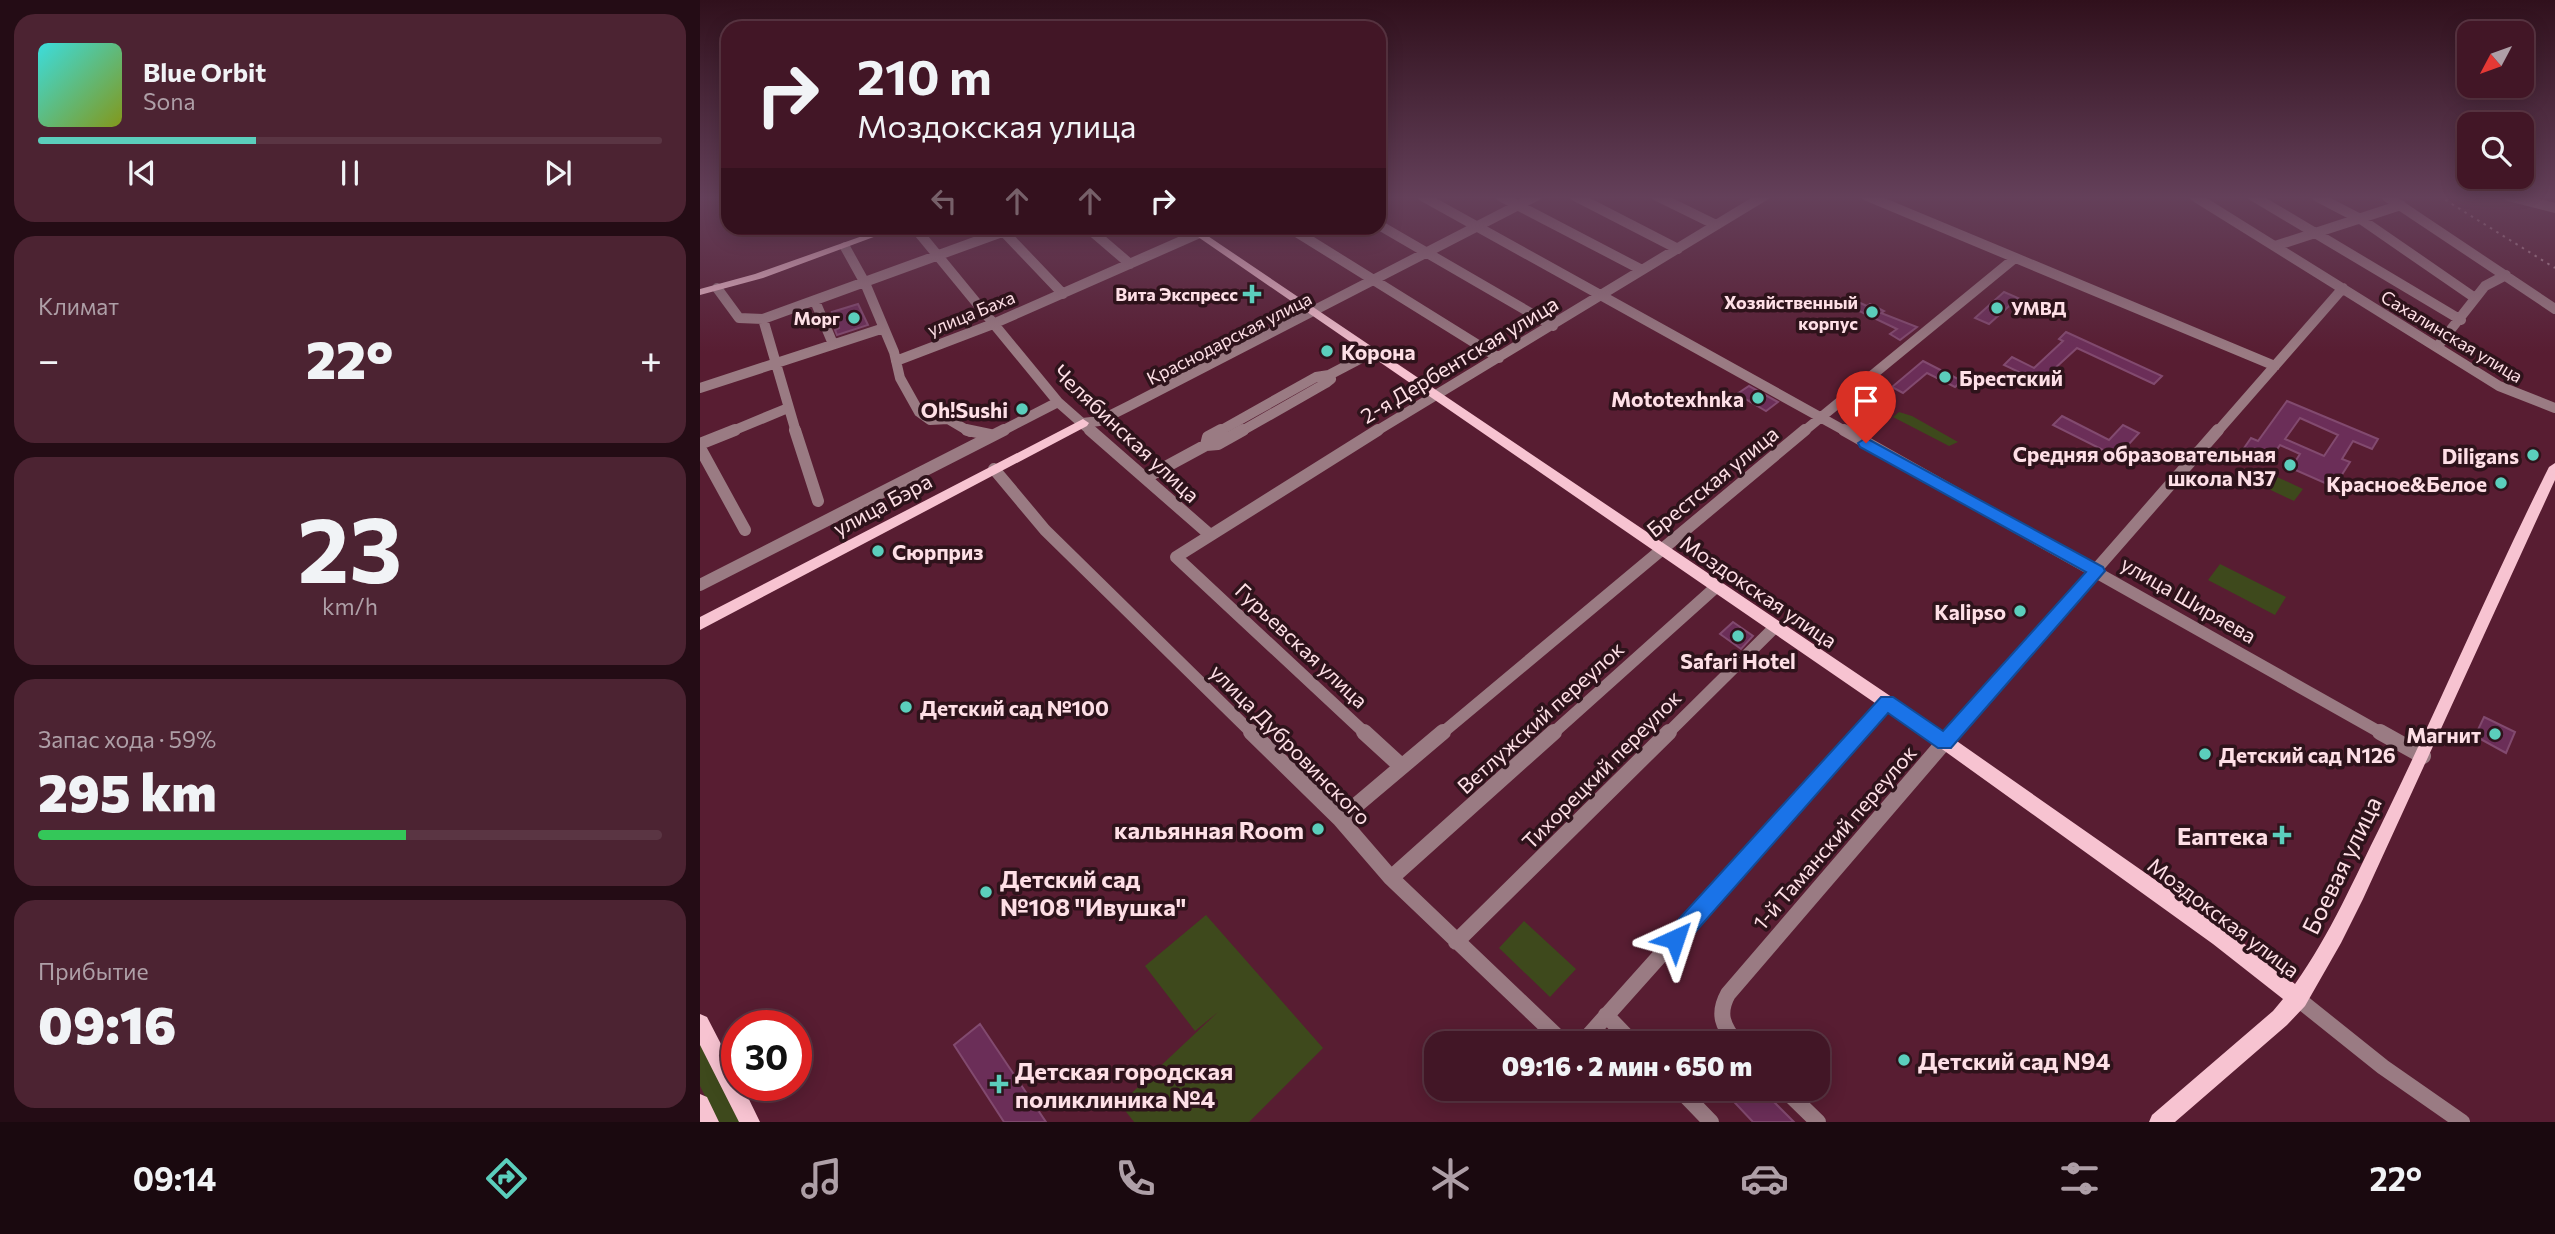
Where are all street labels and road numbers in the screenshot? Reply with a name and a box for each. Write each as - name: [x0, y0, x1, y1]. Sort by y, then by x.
- street label: Сахалинская улица: [2377, 285, 2527, 387]
- street label: улица Баха: [924, 286, 1018, 340]
- street label: Краснодарская улица: [1143, 287, 1315, 389]
- street label: 2-я Дербентская улица: [1356, 290, 1562, 428]
- street label: Челябинская улица: [1049, 359, 1205, 507]
- street label: Брестская улица: [1641, 420, 1783, 542]
- street label: улица Бэра: [828, 468, 936, 540]
- street label: Моздокская улица: [1676, 529, 1842, 653]
- street label: улица Ширяева: [2117, 550, 2261, 648]
- street label: Гурьевская улица: [1231, 577, 1373, 713]
- street label: Ветлужский переулок: [1452, 636, 1628, 798]
- street label: улица Дубровинского: [1206, 659, 1376, 829]
- street label: Тихорецкий переулок: [1516, 684, 1686, 854]
- street label: 1-й Таманский переулок: [1747, 740, 1921, 934]
- street label: Боевая улица: [2295, 791, 2387, 939]
- street label: Моздокская улица: [2143, 852, 2305, 982]

